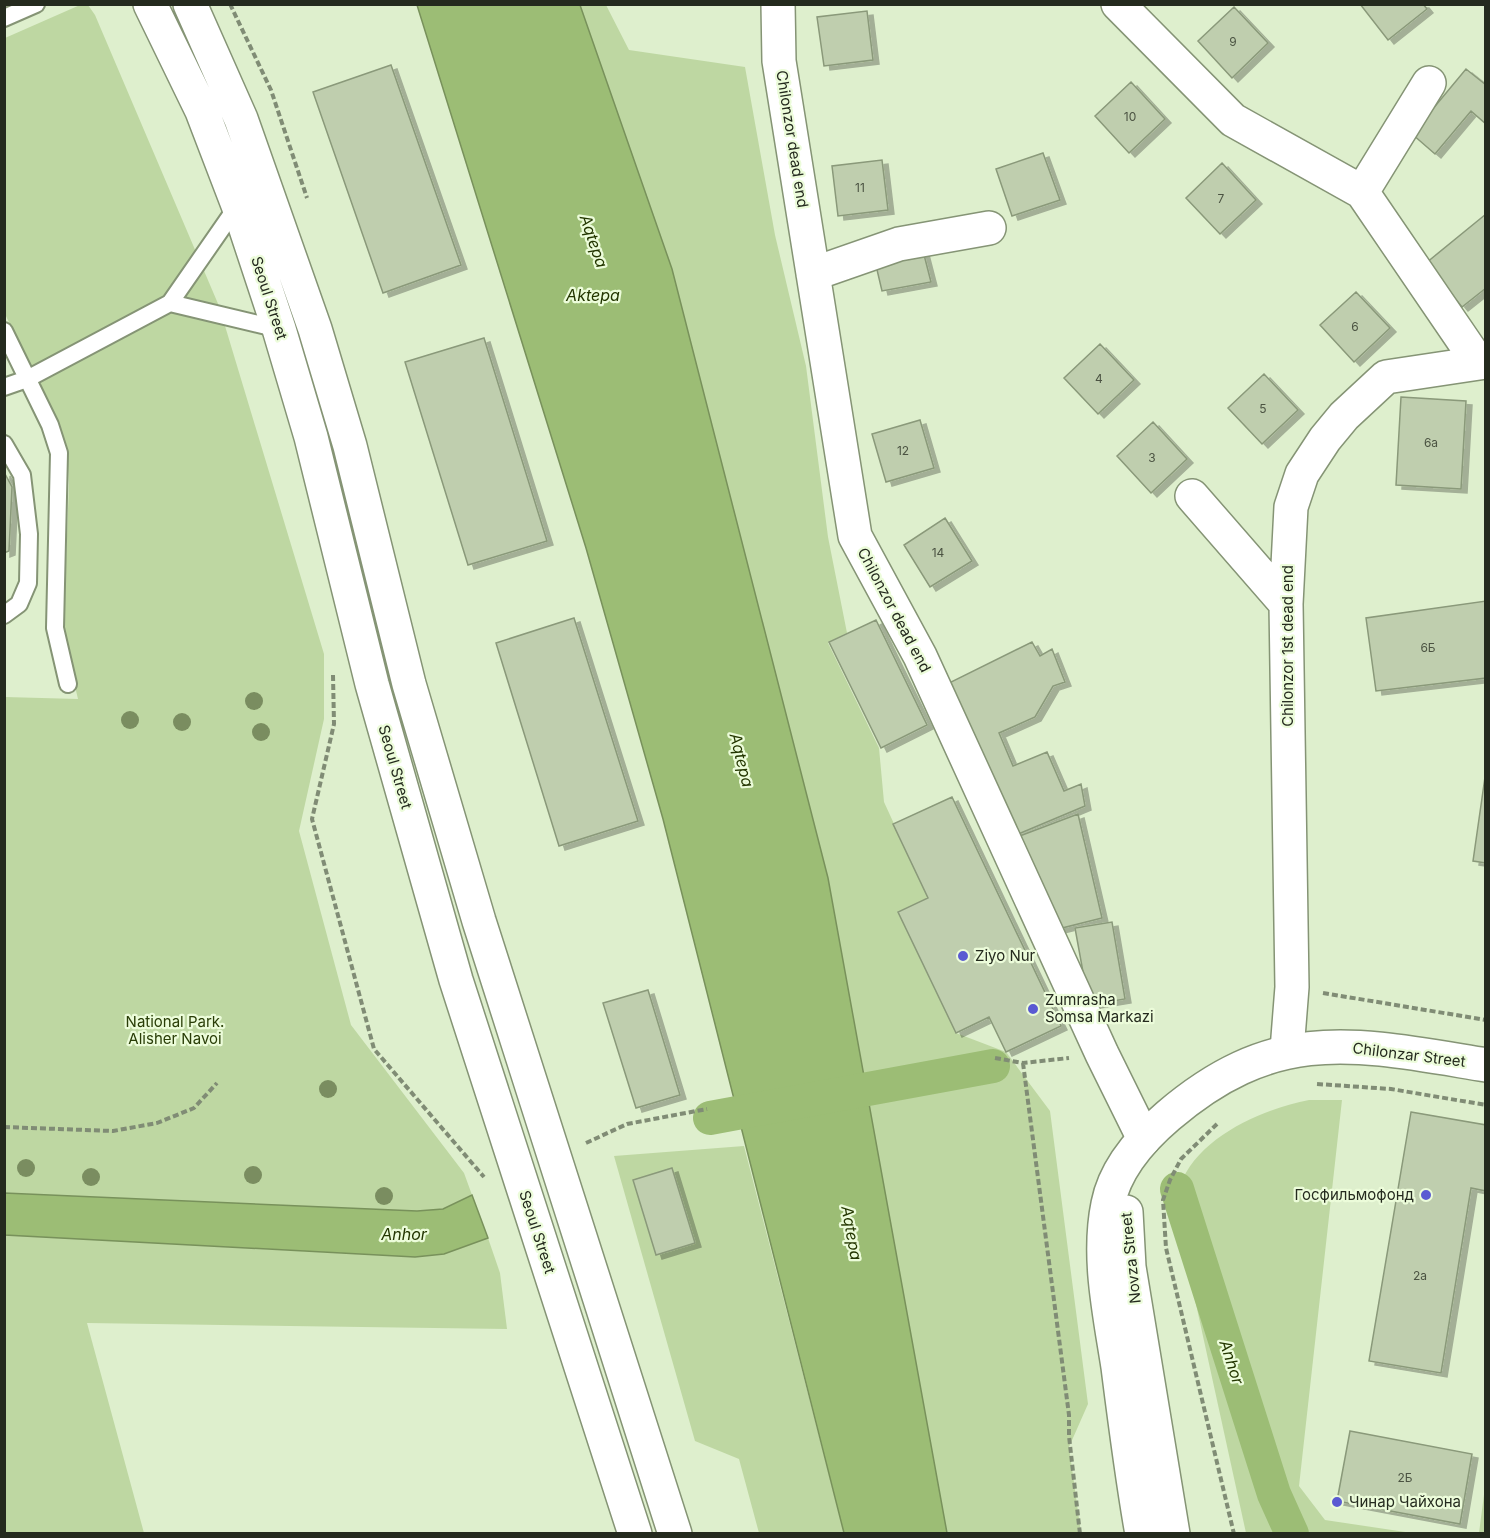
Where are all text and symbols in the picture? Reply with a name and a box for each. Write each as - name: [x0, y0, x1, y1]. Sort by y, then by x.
- house number: 9: [1229, 34, 1237, 49]
- street label: Chilonzor dead end: [772, 69, 813, 209]
- house number: 10: [1124, 109, 1136, 124]
- house number: 11: [855, 180, 865, 195]
- house number: 7: [1218, 191, 1225, 206]
- water label: Aqtepa: [575, 211, 612, 270]
- street label: Seoul Street: [247, 254, 292, 342]
- water label: Aktepa: [565, 285, 620, 305]
- house number: 6: [1351, 319, 1359, 334]
- house number: 4: [1095, 371, 1103, 386]
- house number: 5: [1259, 401, 1267, 416]
- house number: 6a: [1424, 435, 1438, 450]
- house number: 12: [897, 443, 909, 458]
- house number: 3: [1148, 450, 1156, 465]
- street label: Chilonzor dead end: [854, 544, 935, 675]
- house number: 14: [932, 545, 945, 560]
- street label: Chilonzor 1st dead end: [1278, 565, 1297, 727]
- house number: 6Б: [1420, 640, 1436, 655]
- street label: Seoul Street: [374, 723, 417, 811]
- water label: Aqtepa: [725, 730, 758, 789]
- place label: Ziyo Nur: [975, 946, 1036, 965]
- marker: Ziyo Nur: [956, 949, 970, 963]
- place label: Zumrasha Somsa Markazi: [1045, 990, 1154, 1026]
- marker: Zumrasha Somsa Markazi: [1026, 1002, 1040, 1016]
- park label: National Park. Alisher Navoi: [126, 1012, 224, 1048]
- street label: Chilonzar Street: [1351, 1038, 1467, 1071]
- place label: Госфильмофонд: [1295, 1185, 1414, 1204]
- street label: Seoul Street: [515, 1188, 560, 1276]
- marker: Госфильмофонд: [1419, 1188, 1433, 1202]
- water label: Aqtepa: [837, 1203, 867, 1262]
- street label: Novza Street: [1116, 1211, 1145, 1305]
- water label: Anhor: [380, 1224, 428, 1244]
- house number: 2a: [1413, 1268, 1427, 1283]
- water label: Anhor: [1215, 1336, 1249, 1388]
- house number: 2Б: [1397, 1470, 1413, 1485]
- place label: Чинар Чайхона: [1349, 1492, 1461, 1511]
- marker: Чинар Чайхона: [1330, 1495, 1344, 1509]

